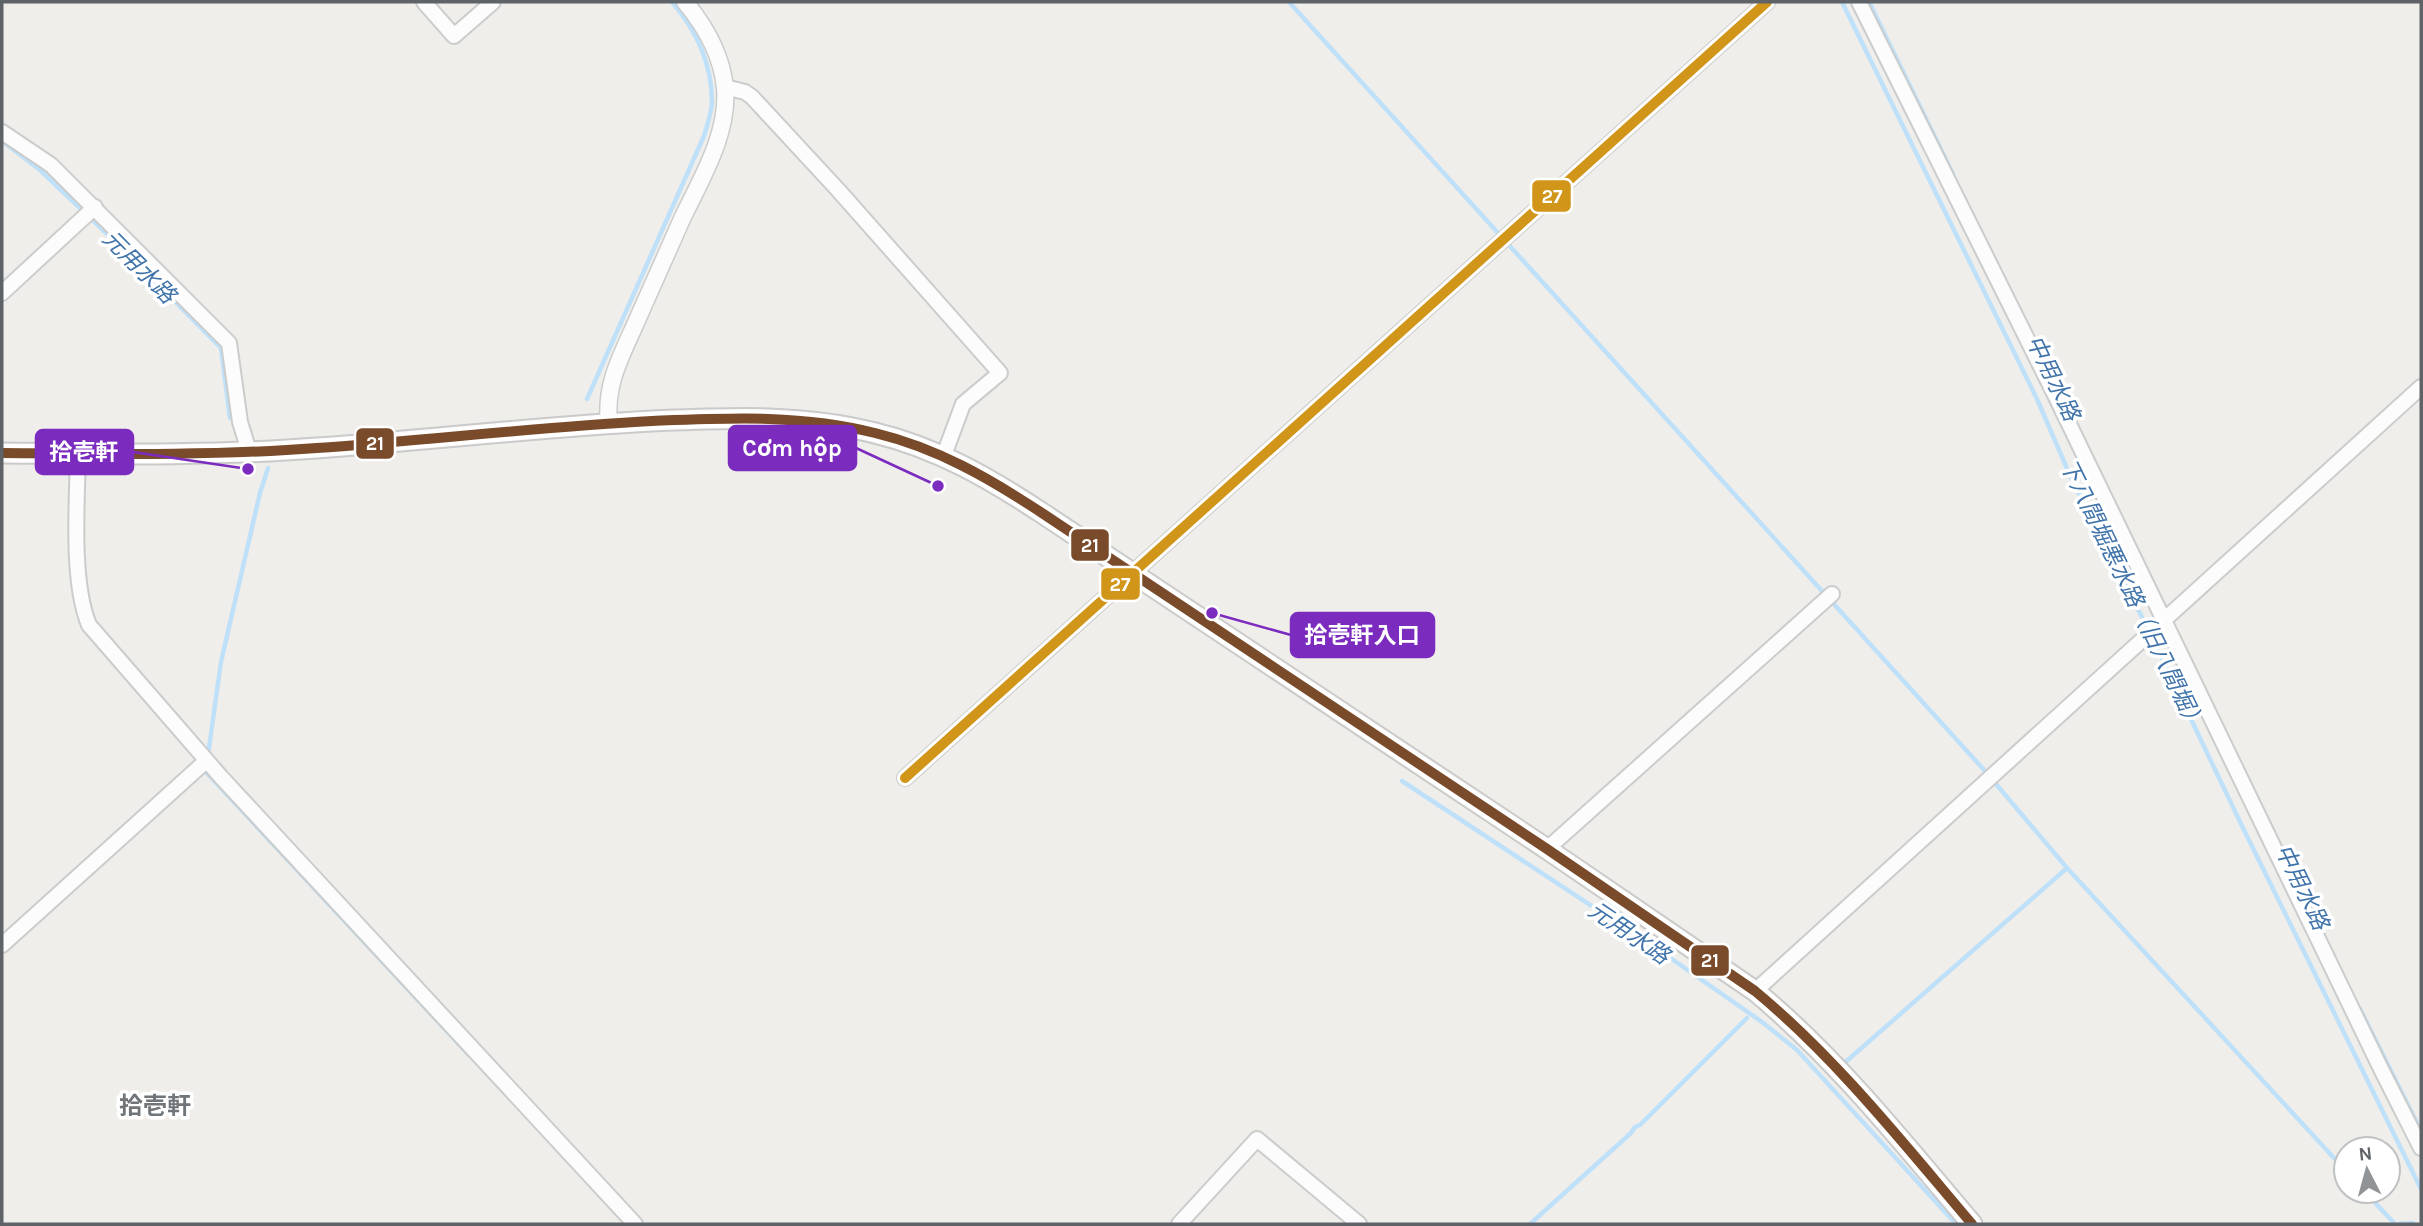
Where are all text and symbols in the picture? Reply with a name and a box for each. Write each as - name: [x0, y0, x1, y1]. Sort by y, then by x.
- line badge: 27: [1531, 179, 1572, 213]
- text: 27: [1542, 186, 1563, 208]
- water label: 元用水路: [97, 225, 182, 310]
- water label: 中用水路: [2021, 331, 2086, 427]
- callout: Cơm hộp: [729, 426, 856, 470]
- line badge: 21: [355, 427, 395, 460]
- callout: 拾壱軒: [36, 430, 133, 474]
- text: 21: [366, 433, 384, 455]
- text: Cơm hộp: [742, 435, 842, 462]
- text: 拾壱軒: [50, 439, 119, 466]
- water label: 下八間堀悪水路（旧八間堀）: [2054, 455, 2210, 735]
- line badge: 21: [1070, 528, 1110, 562]
- text: 21: [1081, 535, 1099, 557]
- line badge: 27: [1100, 567, 1141, 601]
- text: 27: [1110, 574, 1131, 596]
- callout: 拾壱軒入口: [1291, 613, 1434, 657]
- text: 拾壱軒入口: [1305, 622, 1420, 649]
- water label: 中用水路: [2270, 840, 2335, 936]
- water label: 元用水路: [1583, 896, 1676, 971]
- line badge: 21: [1690, 944, 1730, 977]
- text: 21: [1701, 950, 1719, 972]
- district label: 拾壱軒: [119, 1092, 191, 1120]
- north arrow: [2332, 1135, 2402, 1205]
- text: N: [2357, 1142, 2373, 1166]

